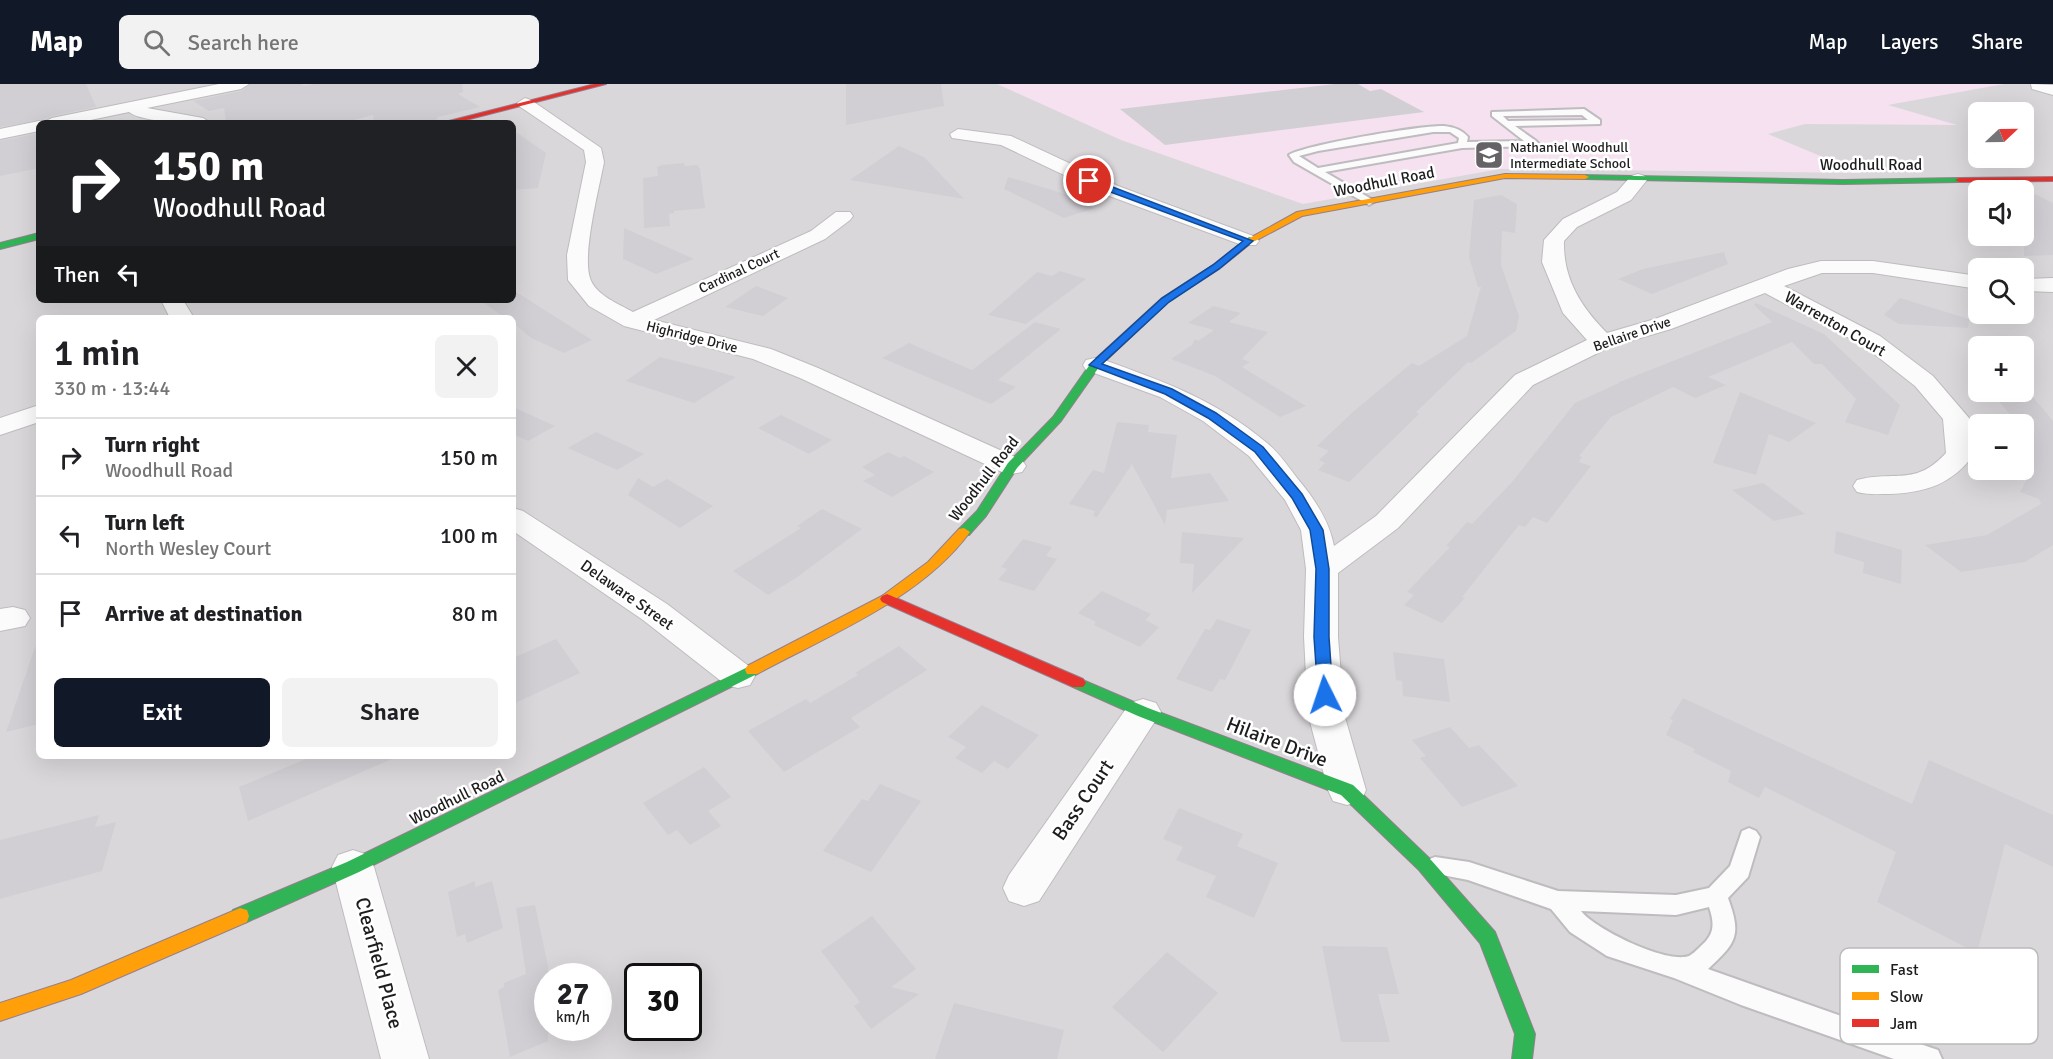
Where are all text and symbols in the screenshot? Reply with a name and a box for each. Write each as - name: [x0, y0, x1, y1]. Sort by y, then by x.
- search box: [119, 15, 539, 69]
- text: Map: [30, 25, 83, 59]
- icon: search: [140, 26, 173, 59]
- text: Search here: [188, 29, 299, 56]
- text: Map: [1809, 29, 1847, 55]
- text: Layers: [1880, 29, 1938, 55]
- text: Share: [1971, 29, 2023, 55]
- north arrow: [1968, 102, 2034, 168]
- map controls: [1968, 102, 2034, 480]
- school or university icon: Nathaniel Woodhull Intermediate School: [1473, 139, 1505, 171]
- place label: Nathaniel Woodhull Intermediate School: [1510, 139, 1631, 172]
- text: 150 m: [153, 141, 264, 192]
- icon: right: [54, 144, 132, 222]
- pin: [1063, 155, 1114, 206]
- street label: Woodhull Road: [1820, 155, 1922, 175]
- street label: Woodhull Road: [1332, 162, 1436, 202]
- icon: arrive: [1072, 164, 1105, 197]
- button: sound: [1968, 180, 2034, 246]
- text: Woodhull Road: [153, 192, 326, 225]
- street label: Cardinal Court: [696, 245, 782, 297]
- icon: left: [112, 258, 145, 291]
- button: search: [1968, 258, 2034, 324]
- text: Then: [54, 261, 100, 288]
- street label: Warrenton Court: [1781, 287, 1890, 361]
- street label: Bellaire Drive: [1591, 313, 1673, 355]
- street label: Highridge Drive: [645, 317, 739, 357]
- text: 1 min: [54, 331, 140, 376]
- button: close: [435, 335, 498, 398]
- button: +: [1968, 336, 2034, 402]
- text: 330 m · 13:44: [54, 376, 170, 401]
- button: −: [1968, 414, 2034, 480]
- text: Turn right: [105, 431, 200, 458]
- street label: Woodhull Road: [945, 432, 1023, 526]
- icon: right: [54, 441, 87, 474]
- text: 150 m: [440, 444, 498, 471]
- text: Woodhull Road: [105, 458, 233, 483]
- text: Turn left: [105, 509, 185, 536]
- icon: left: [54, 519, 87, 552]
- text: 100 m: [440, 522, 498, 549]
- text: North Wesley Court: [105, 536, 271, 561]
- street label: Delaware Street: [576, 555, 678, 635]
- icon: arrive: [54, 597, 87, 630]
- text: Arrive at destination: [105, 600, 302, 627]
- text: 80 m: [452, 600, 498, 627]
- position arrow: [1293, 663, 1357, 727]
- button: Exit: [54, 678, 270, 747]
- button: Share: [282, 678, 498, 747]
- street label: Hilaire Drive: [1223, 711, 1331, 773]
- street label: Bass Court: [1047, 755, 1119, 845]
- street label: Woodhull Road: [407, 767, 507, 829]
- street label: Clearfield Place: [349, 895, 409, 1031]
- legend: [1840, 948, 2038, 1044]
- text: Fast: [1890, 960, 1919, 980]
- speed limit sign: 30: [624, 963, 702, 1041]
- text: 27: [557, 976, 589, 1013]
- text: Slow: [1890, 987, 1924, 1007]
- text: km/h: [556, 1008, 590, 1026]
- text: Jam: [1890, 1014, 1918, 1034]

